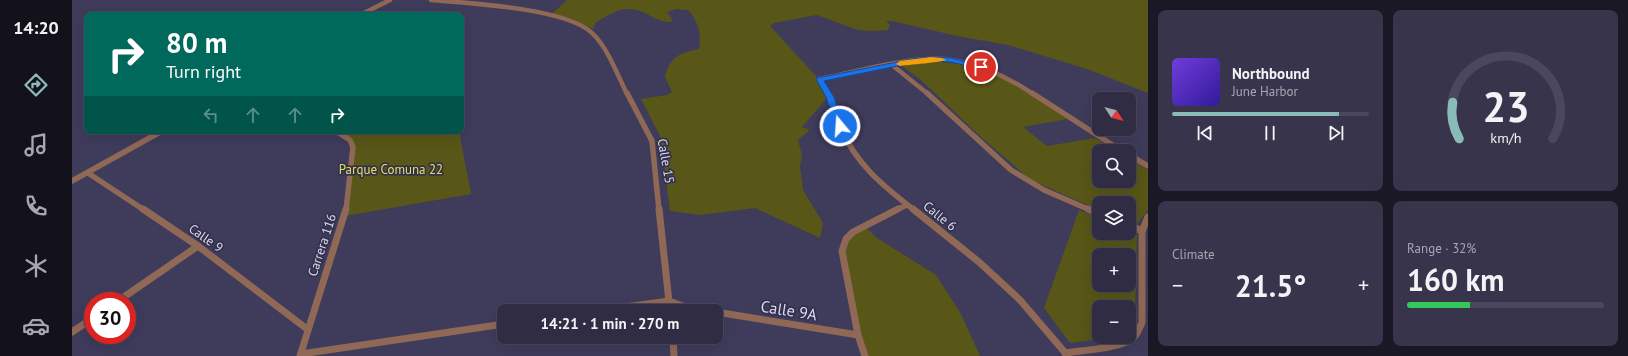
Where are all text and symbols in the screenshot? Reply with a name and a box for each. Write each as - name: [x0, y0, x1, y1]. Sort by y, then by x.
- text: 14:20: [13, 16, 59, 39]
- text: 80 m: [166, 24, 227, 61]
- icon: right: [100, 28, 152, 80]
- pin: [964, 50, 998, 84]
- icon: arrive: [970, 56, 992, 78]
- text: Turn right: [166, 60, 241, 83]
- text: Northbound: [1232, 64, 1309, 83]
- icon: directions: [22, 71, 50, 99]
- text: 23: [1482, 79, 1529, 132]
- text: June Harbor: [1232, 83, 1298, 100]
- north arrow: [1092, 92, 1136, 136]
- map controls: [1092, 92, 1136, 344]
- icon: left: [200, 104, 222, 126]
- icon: ahead: [242, 104, 264, 126]
- icon: ahead: [284, 104, 306, 126]
- icon: right: [326, 104, 348, 126]
- position arrow: [819, 105, 861, 147]
- icon: previous: [1194, 122, 1216, 144]
- icon: pause: [1259, 122, 1281, 144]
- icon: next: [1325, 122, 1347, 144]
- text: km/h: [1490, 127, 1521, 146]
- icon: music: [22, 131, 50, 159]
- street label: Calle 15: [654, 137, 678, 185]
- button: search: [1092, 144, 1136, 188]
- park label: Parque Comuna 22: [339, 161, 443, 178]
- icon: phone: [22, 192, 50, 220]
- button: layers: [1092, 196, 1136, 240]
- street label: Calle 6: [920, 197, 960, 235]
- street label: Carrera 116: [304, 212, 340, 278]
- street label: Calle 9: [185, 220, 227, 256]
- text: Range · 32%: [1407, 240, 1476, 257]
- text: Climate: [1172, 246, 1215, 263]
- button: +: [1092, 248, 1136, 292]
- icon: climate: [22, 252, 50, 280]
- text: 160 km: [1407, 260, 1505, 299]
- text: 21.5°: [1235, 266, 1306, 305]
- text: −: [1172, 271, 1183, 299]
- text: +: [1358, 271, 1369, 299]
- speed limit sign: 30: [84, 292, 136, 344]
- street label: Calle 9A: [759, 296, 819, 324]
- button: −: [1092, 300, 1136, 344]
- icon: car: [22, 312, 50, 340]
- text: 14:21 · 1 min · 270 m: [541, 314, 679, 333]

